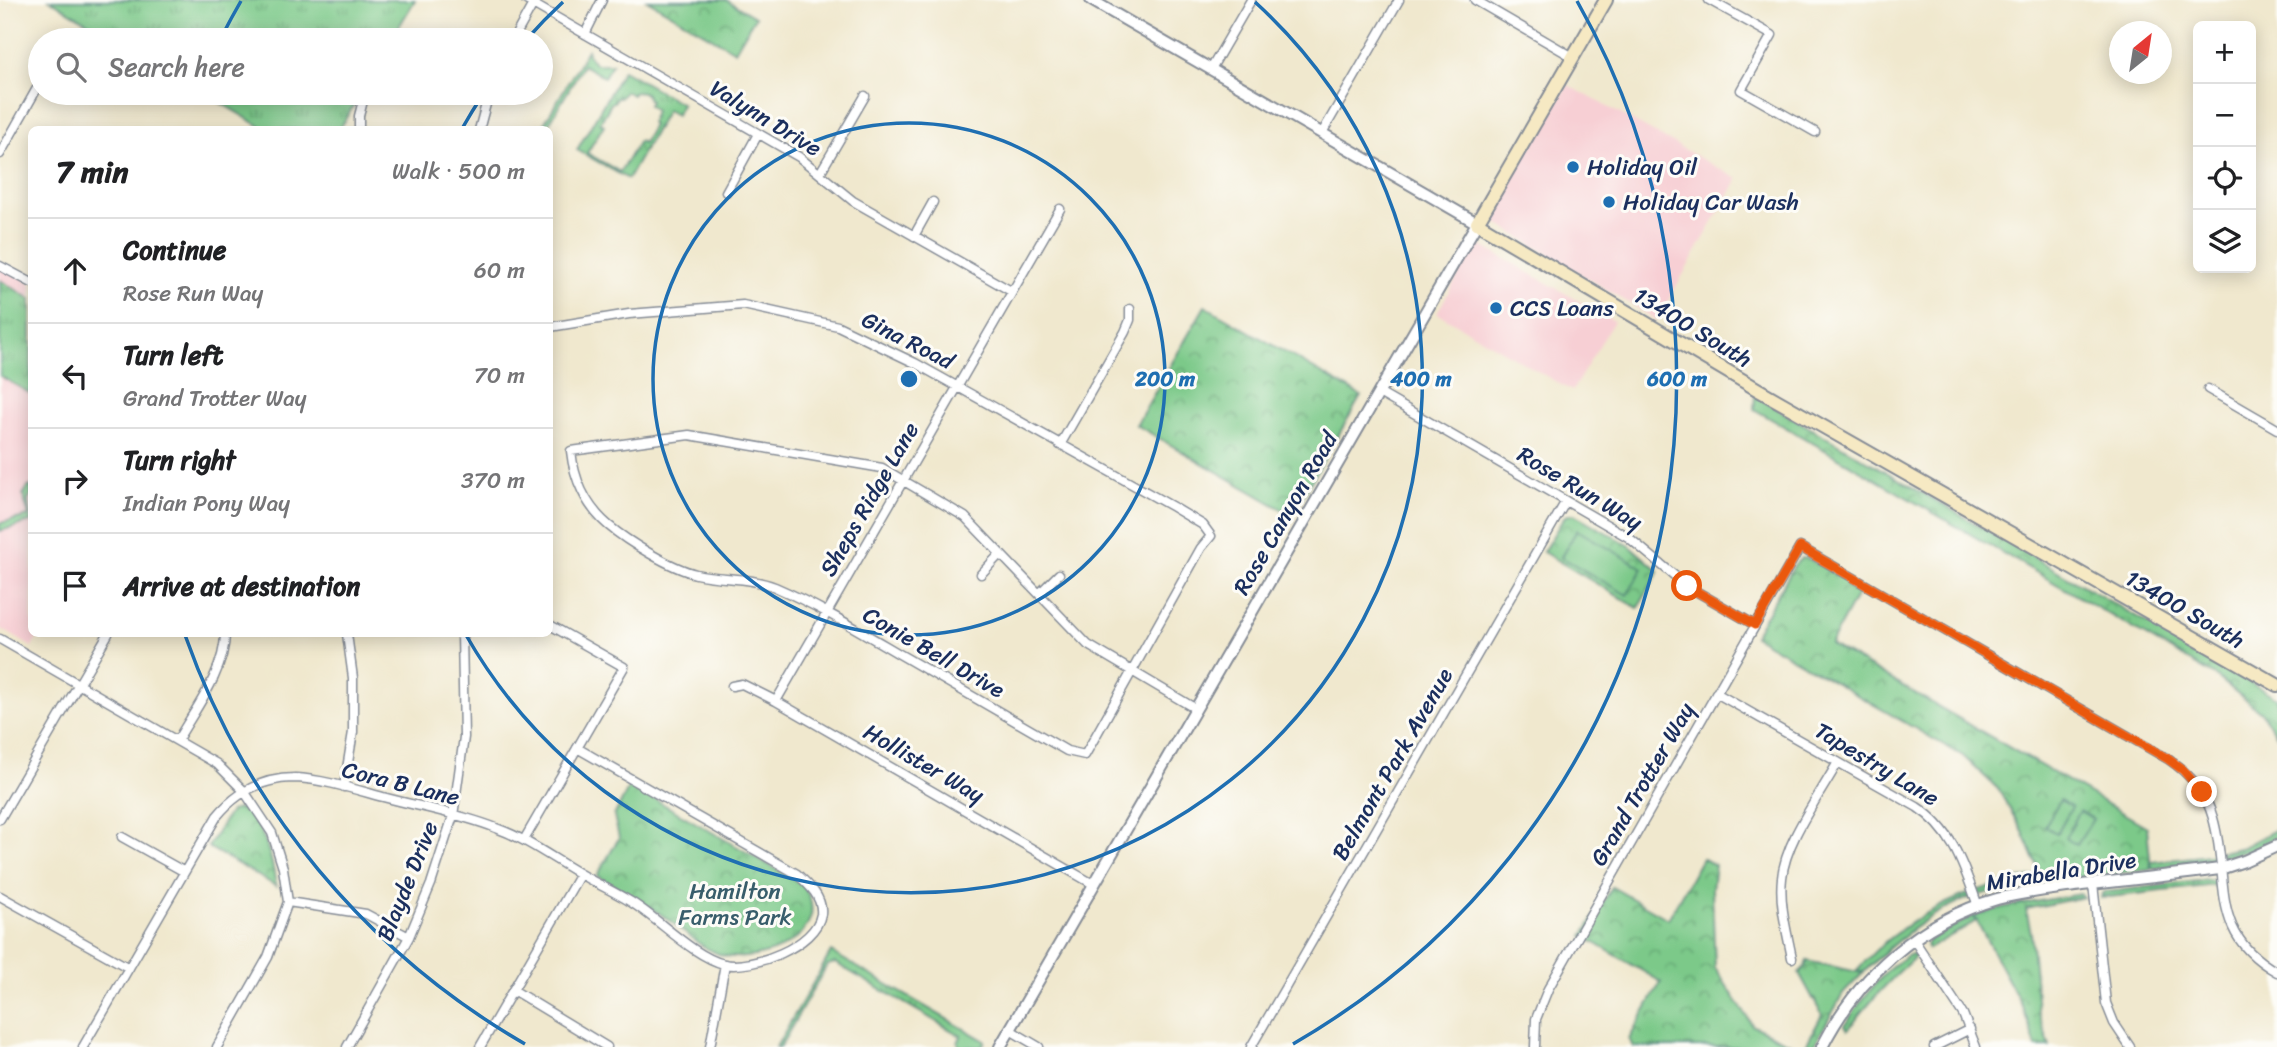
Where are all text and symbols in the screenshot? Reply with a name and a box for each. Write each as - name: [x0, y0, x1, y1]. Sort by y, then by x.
- north arrow: [2109, 21, 2172, 84]
- map controls: [2193, 21, 2256, 273]
- button: +: [2193, 21, 2256, 84]
- search box: [28, 28, 553, 105]
- text: Search here: [108, 44, 245, 90]
- icon: search: [52, 48, 90, 86]
- street label: Valynn Drive: [702, 69, 830, 168]
- button: −: [2193, 84, 2256, 147]
- text: 7 min: [56, 145, 128, 199]
- place label: Holiday Oil: [1587, 147, 1698, 188]
- button: locate: [2193, 147, 2256, 210]
- text: Walk · 500 m: [392, 151, 525, 192]
- marker: Holiday Oil: [1565, 159, 1581, 175]
- place label: Holiday Car Wash: [1623, 182, 1799, 223]
- marker: Holiday Car Wash: [1601, 194, 1617, 210]
- button: layers: [2193, 210, 2256, 273]
- text: Continue: [123, 227, 226, 273]
- text: 60 m: [474, 250, 525, 291]
- icon: ahead: [56, 252, 94, 290]
- text: Rose Run Way: [123, 273, 263, 314]
- street label: 13400 South: [1625, 276, 1760, 379]
- place label: CCS Loans: [1510, 288, 1614, 329]
- street label: Gina Road: [854, 300, 963, 382]
- marker: CCS Loans: [1488, 300, 1504, 316]
- text: Turn left: [123, 332, 223, 378]
- text: 70 m: [474, 355, 525, 396]
- icon: left: [56, 357, 94, 395]
- text: 200 m: [1134, 360, 1196, 398]
- text: 400 m: [1389, 360, 1452, 398]
- text: 600 m: [1646, 360, 1708, 398]
- centre of rings: [897, 367, 921, 391]
- text: Grand Trotter Way: [123, 378, 307, 419]
- street label: Sheps Ridge Lane: [808, 414, 931, 585]
- street label: Rose Canyon Road: [1222, 422, 1350, 603]
- street label: Rose Run Way: [1509, 435, 1651, 542]
- text: Turn right: [123, 437, 236, 483]
- text: 370 m: [461, 460, 525, 501]
- icon: right: [56, 462, 94, 500]
- text: Indian Pony Way: [123, 483, 290, 524]
- street label: 13400 South: [2117, 559, 2252, 660]
- text: Arrive at destination: [123, 563, 360, 609]
- icon: arrive: [56, 567, 94, 605]
- route start: [1671, 570, 1702, 601]
- street label: Conie Bell Drive: [855, 595, 1013, 710]
- street label: Belmont Park Avenue: [1320, 660, 1465, 869]
- street label: Grand Trotter Way: [1579, 694, 1706, 874]
- street label: Tapestry Lane: [1806, 711, 1947, 818]
- street label: Hollister Way: [855, 712, 992, 815]
- street label: Cora B Lane: [338, 749, 464, 818]
- route end: [2186, 776, 2217, 807]
- street label: Blayde Drive: [365, 815, 450, 948]
- street label: Mirabella Drive: [1983, 839, 2139, 904]
- park label: Hamilton Farms Park: [678, 871, 792, 938]

